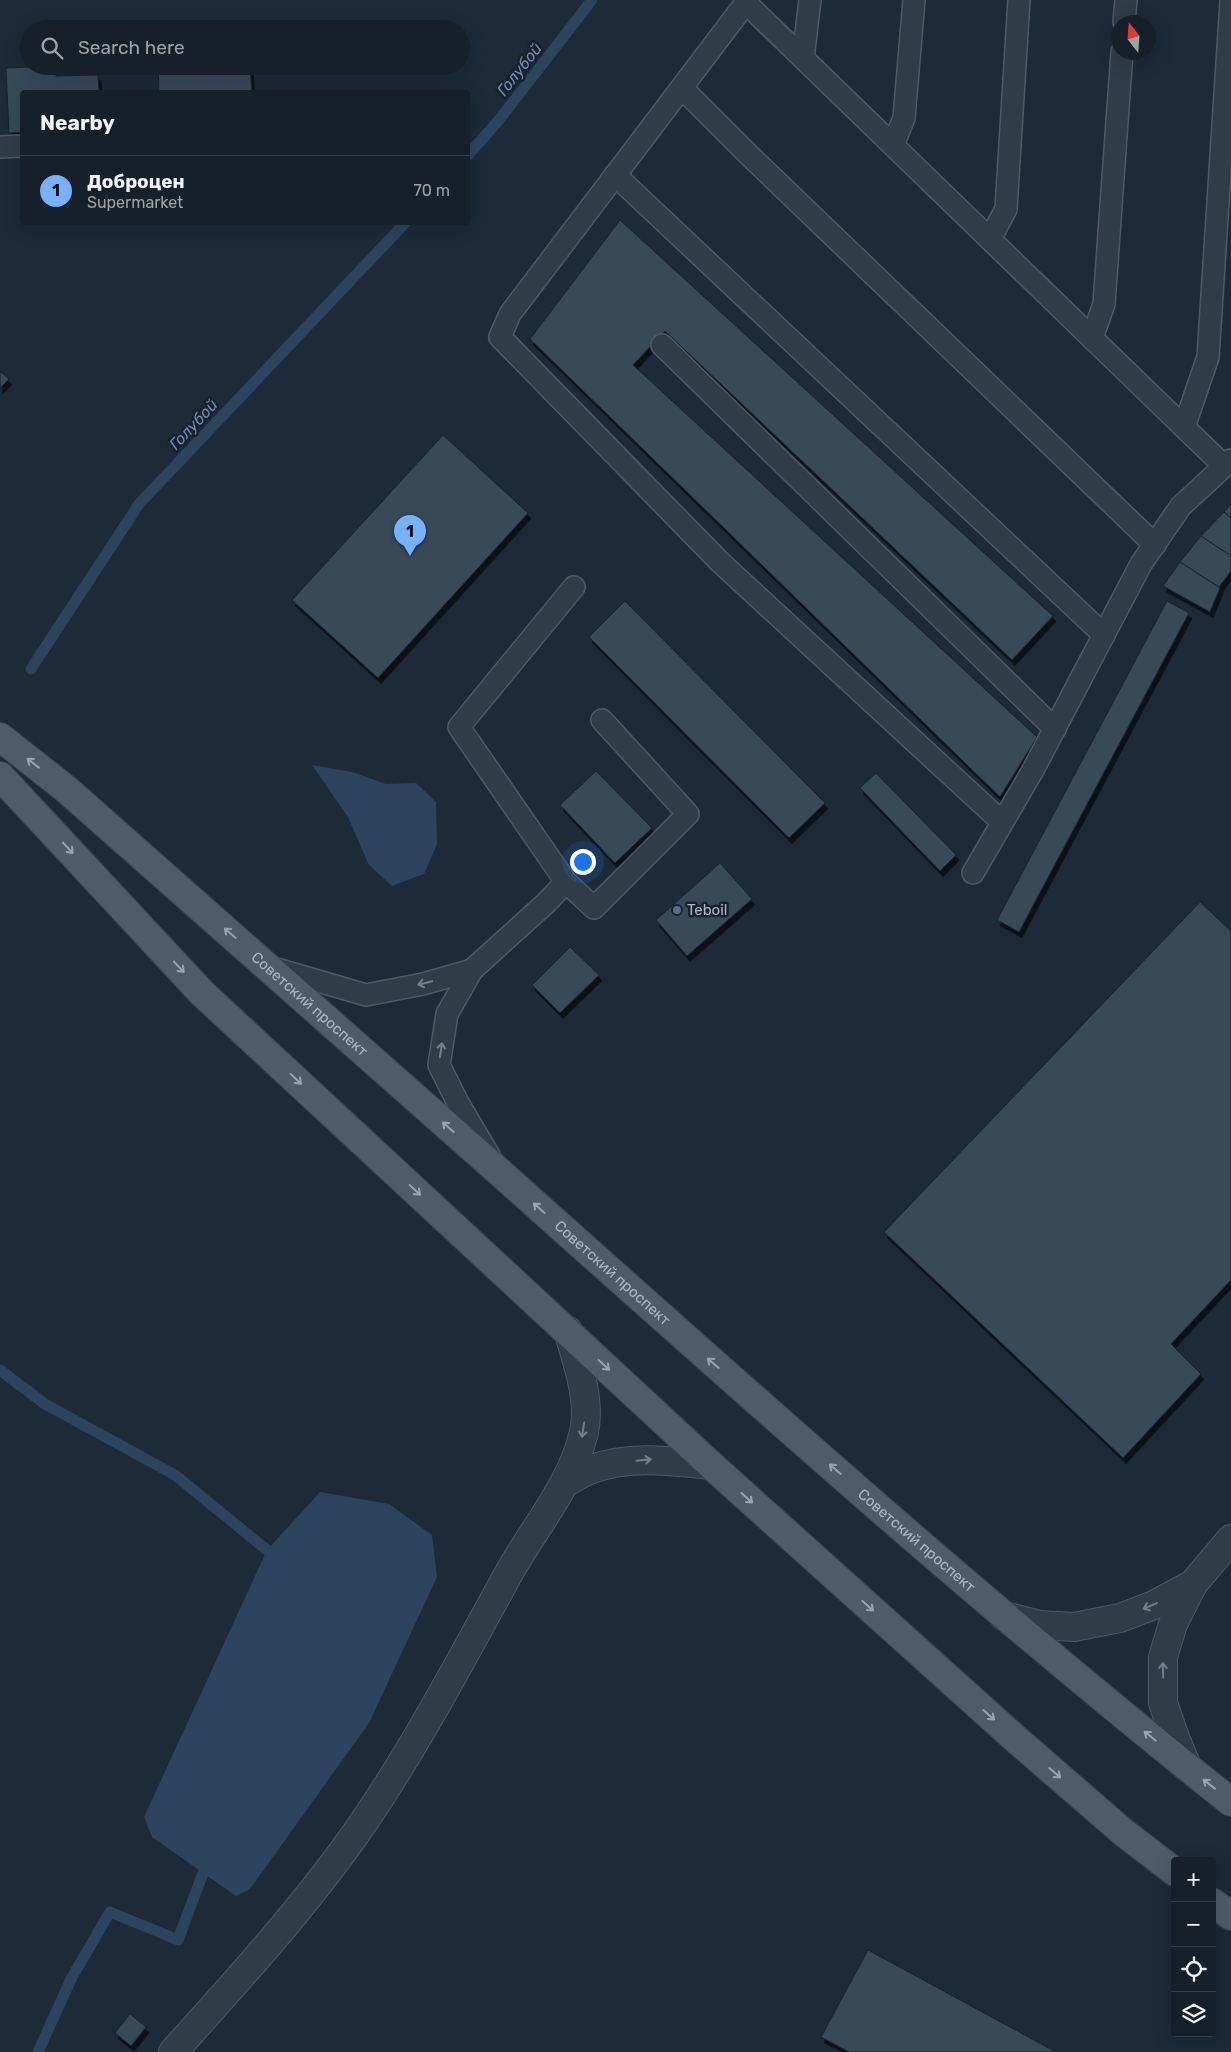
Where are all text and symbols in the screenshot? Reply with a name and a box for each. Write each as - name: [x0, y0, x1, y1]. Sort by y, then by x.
- north arrow: [1111, 15, 1156, 60]
- search box: [20, 20, 470, 75]
- icon: search: [38, 34, 66, 62]
- text: Search here: [78, 36, 185, 59]
- water label: Голубой: [493, 39, 546, 100]
- text: Nearby: [40, 110, 115, 135]
- text: Доброцен: [87, 170, 185, 193]
- text: 1: [52, 181, 60, 200]
- text: 70 m: [413, 181, 450, 200]
- text: Supermarket: [87, 193, 183, 212]
- water label: Голубой: [165, 395, 222, 453]
- pin: 1: [394, 515, 426, 556]
- one-way arrow: [27, 757, 40, 768]
- one-way arrow: [62, 842, 74, 854]
- your location: [570, 849, 596, 875]
- place label: Teboil: [687, 901, 727, 919]
- marker: Teboil: [671, 904, 683, 916]
- one-way arrow: [223, 928, 236, 939]
- street label: Советский проспект: [248, 948, 372, 1060]
- one-way arrow: [172, 960, 184, 973]
- one-way arrow: [418, 979, 434, 988]
- one-way arrow: [436, 1042, 446, 1058]
- one-way arrow: [289, 1073, 302, 1085]
- one-way arrow: [442, 1121, 455, 1132]
- one-way arrow: [409, 1184, 422, 1196]
- one-way arrow: [533, 1202, 546, 1214]
- street label: Советский проспект: [551, 1217, 674, 1330]
- one-way arrow: [706, 1357, 719, 1368]
- one-way arrow: [597, 1359, 610, 1371]
- one-way arrow: [578, 1422, 588, 1438]
- one-way arrow: [636, 1455, 652, 1465]
- one-way arrow: [829, 1464, 842, 1475]
- street label: Советский проспект: [854, 1485, 979, 1596]
- one-way arrow: [741, 1492, 754, 1504]
- one-way arrow: [862, 1600, 875, 1612]
- one-way arrow: [1143, 1602, 1158, 1612]
- one-way arrow: [1158, 1662, 1168, 1678]
- one-way arrow: [983, 1709, 996, 1721]
- one-way arrow: [1143, 1731, 1156, 1742]
- one-way arrow: [1049, 1767, 1062, 1779]
- one-way arrow: [1203, 1779, 1216, 1790]
- map controls: [1171, 1857, 1216, 2037]
- button: +: [1171, 1857, 1216, 1902]
- button: −: [1171, 1902, 1216, 1947]
- button: locate: [1171, 1947, 1216, 1992]
- button: layers: [1171, 1992, 1216, 2037]

